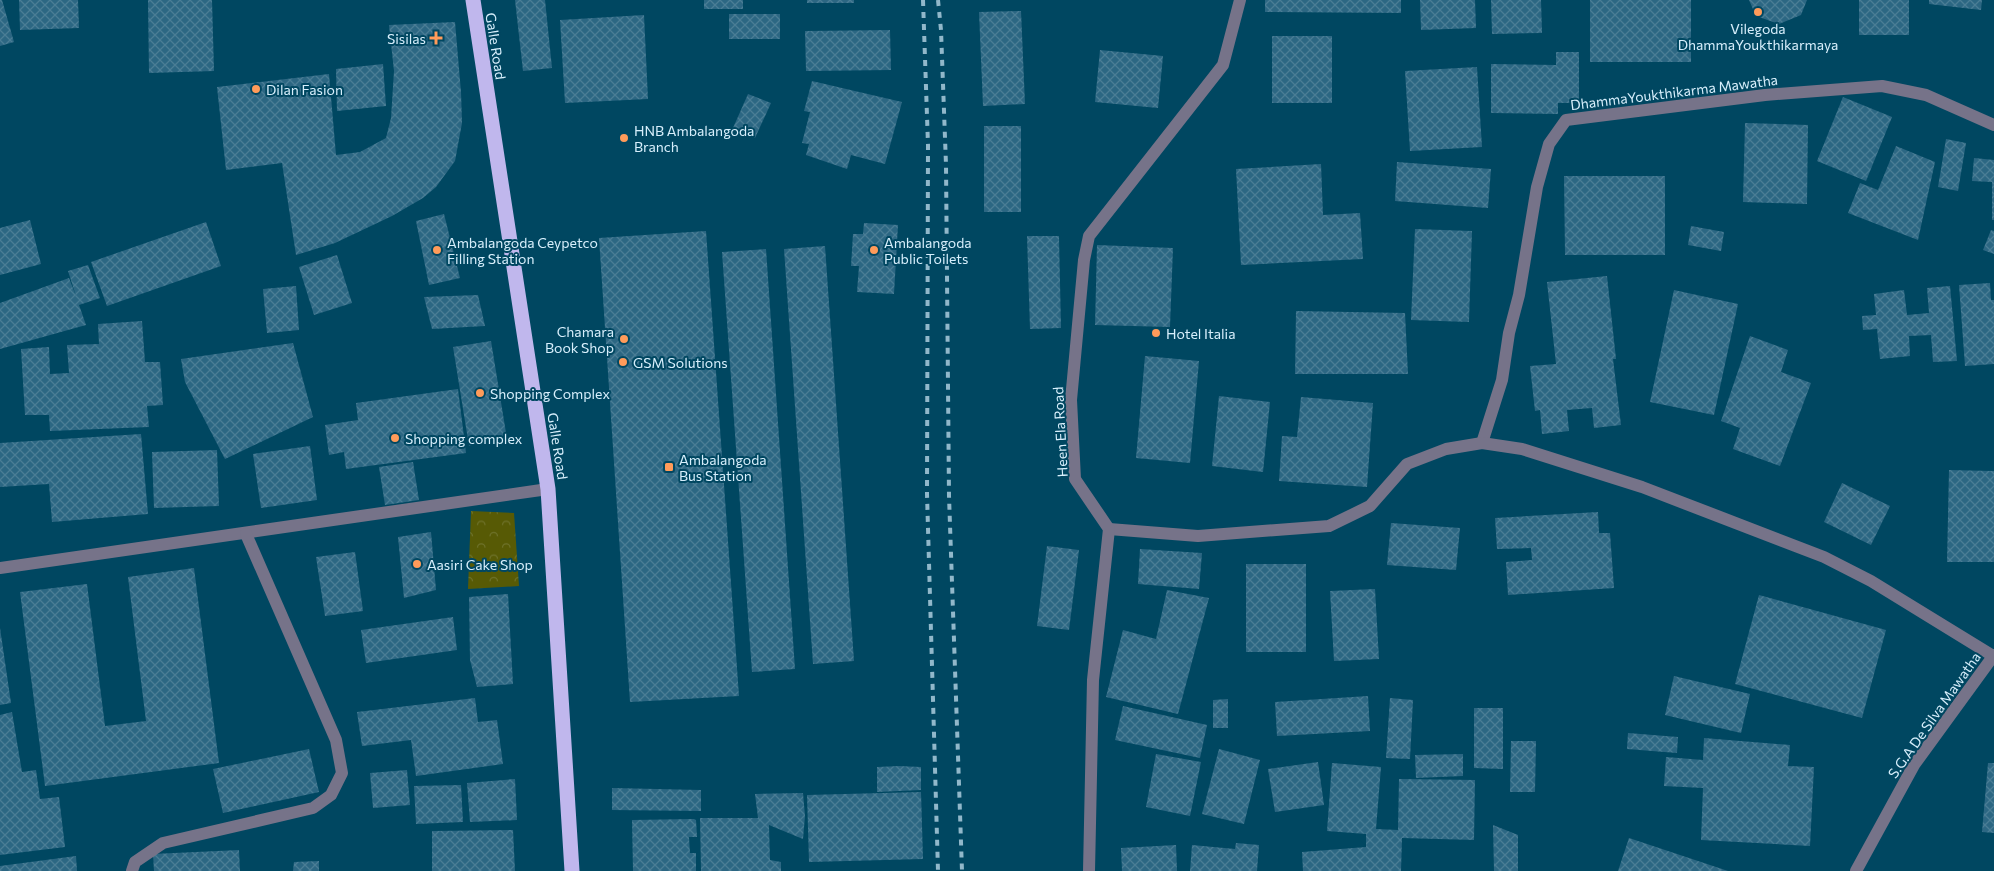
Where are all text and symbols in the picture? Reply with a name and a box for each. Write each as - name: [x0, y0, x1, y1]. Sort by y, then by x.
- marker: Vilegoda DhammaYoukthikarmaya: [1752, 6, 1764, 18]
- street label: Galle Road: [482, 11, 510, 81]
- place label: Vilegoda DhammaYoukthikarmaya: [1678, 20, 1838, 53]
- place label: Sisilas: [387, 30, 426, 47]
- marker: Sisilas: [430, 32, 442, 44]
- street label: DhammaYoukthikarma Mawatha: [1569, 71, 1779, 113]
- place label: Dilan Fasion: [266, 81, 343, 98]
- marker: Dilan Fasion: [250, 83, 262, 95]
- place label: HNB Ambalangoda Branch: [634, 122, 754, 155]
- marker: HNB Ambalangoda Branch: [618, 132, 630, 144]
- place label: Ambalangoda Ceypetco Filling Station: [447, 234, 598, 267]
- place label: Ambalangoda Public Toilets: [884, 234, 972, 267]
- marker: Ambalangoda Ceypetco Filling Station: [431, 244, 443, 256]
- marker: Ambalangoda Public Toilets: [868, 244, 880, 256]
- place label: Chamara Book Shop: [545, 323, 614, 356]
- place label: Hotel Italia: [1166, 325, 1235, 342]
- marker: Hotel Italia: [1150, 327, 1162, 339]
- marker: Chamara Book Shop: [618, 333, 630, 345]
- place label: GSM Solutions: [633, 354, 728, 371]
- marker: GSM Solutions: [617, 356, 629, 368]
- place label: Shopping Complex: [490, 385, 610, 402]
- street label: Heen Ela Road: [1049, 386, 1071, 478]
- marker: Shopping Complex: [474, 387, 486, 399]
- street label: Galle Road: [544, 411, 572, 481]
- place label: Shopping complex: [405, 430, 523, 447]
- marker: Shopping complex: [389, 432, 401, 444]
- place label: Ambalangoda Bus Station: [679, 451, 767, 484]
- marker: Ambalangoda Bus Station: [663, 461, 675, 473]
- place label: Aasiri Cake Shop: [427, 556, 533, 573]
- marker: Aasiri Cake Shop: [411, 558, 423, 570]
- street label: S.G.A De Silva Mawatha: [1884, 649, 1984, 781]

